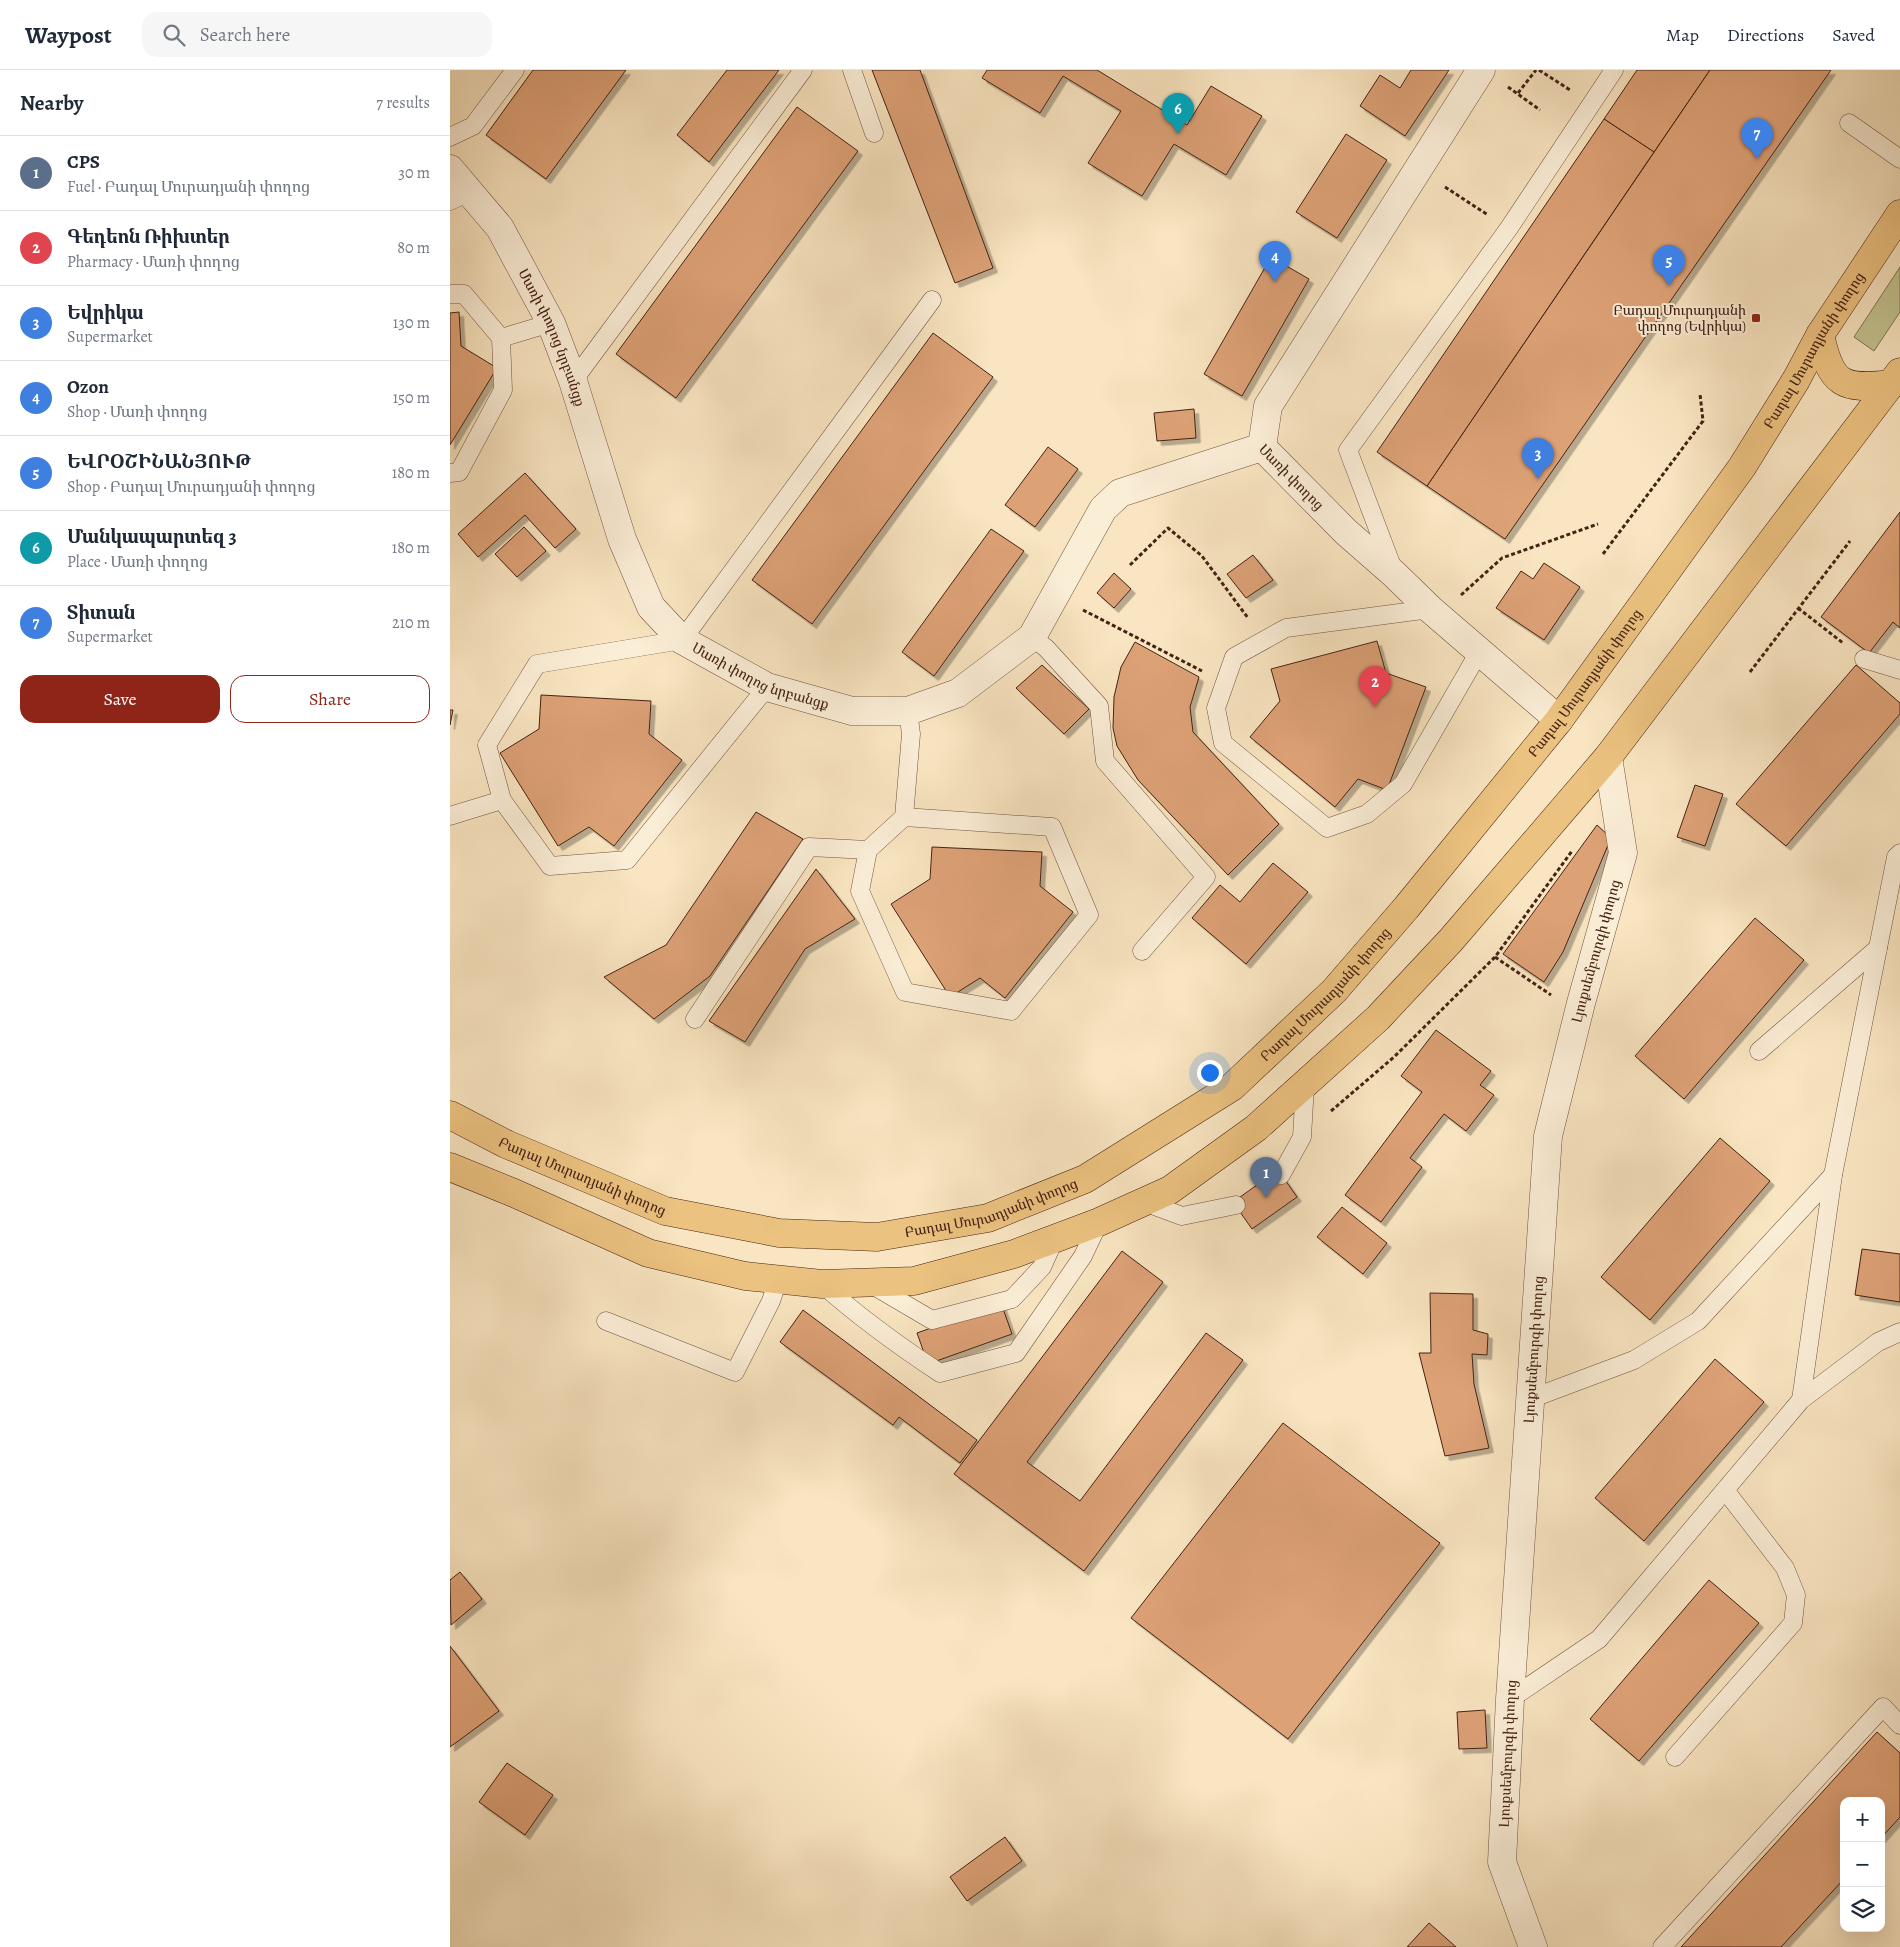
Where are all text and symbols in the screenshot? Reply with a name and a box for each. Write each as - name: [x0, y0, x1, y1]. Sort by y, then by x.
- search box: [142, 12, 492, 57]
- text: Waypost: [25, 19, 112, 51]
- icon: search: [160, 21, 188, 49]
- text: Search here: [200, 22, 290, 48]
- text: Map: [1666, 23, 1699, 47]
- text: Directions: [1727, 23, 1804, 47]
- text: Saved: [1832, 23, 1875, 47]
- text: Nearby: [20, 89, 83, 117]
- text: 7 results: [376, 92, 430, 114]
- pin: 6: [1162, 93, 1194, 134]
- pin: 7: [1741, 118, 1773, 159]
- text: CPS: [67, 149, 100, 175]
- text: 1: [33, 162, 39, 184]
- text: 30 m: [398, 162, 430, 184]
- text: Fuel · Բադալ Մուրադյանի փողոց: [67, 176, 310, 198]
- text: Գեդեոն Ռիխտեր: [67, 224, 230, 250]
- text: 2: [32, 237, 40, 259]
- text: 80 m: [397, 237, 430, 259]
- pin: 4: [1259, 241, 1291, 282]
- pin: 5: [1653, 245, 1685, 286]
- text: Pharmacy · Մառի փողոց: [67, 251, 240, 273]
- street label: Մառի փողոց նրբանցք: [514, 265, 589, 409]
- street label: Բադալ Մուրադյանի փողոց: [1759, 269, 1869, 432]
- text: Եվրիկա: [67, 300, 144, 326]
- place label: Բադալ Մուրադյանի փողոց (Եվրիկա): [1613, 301, 1746, 336]
- text: 3: [33, 312, 39, 334]
- text: 130 m: [393, 312, 430, 334]
- marker: Բադալ Մուրադյանի փողոց (Եվրիկա): [1750, 312, 1762, 324]
- text: Supermarket: [67, 326, 153, 348]
- text: Ozon: [67, 374, 109, 400]
- text: 4: [32, 387, 40, 409]
- text: 150 m: [393, 387, 430, 409]
- text: Shop · Մառի փողոց: [67, 401, 207, 423]
- pin: 3: [1522, 438, 1554, 479]
- street label: Մառի փողոց: [1254, 440, 1328, 514]
- text: ԵՎՐՕՇԻՆԱՆՅՈՒԹ: [67, 449, 251, 475]
- text: 5: [33, 462, 39, 484]
- text: 180 m: [392, 462, 430, 484]
- text: Shop · Բադալ Մուրադյանի փողոց: [67, 476, 315, 498]
- text: Մանկապարտեզ 3: [67, 524, 237, 550]
- text: 6: [32, 537, 40, 559]
- text: 180 m: [392, 537, 430, 559]
- text: Place · Մառի փողոց: [67, 551, 208, 573]
- text: Տիտան: [67, 600, 135, 626]
- street label: Բադալ Մուրադյանի փողոց: [1524, 605, 1646, 761]
- text: 7: [33, 612, 39, 634]
- text: 210 m: [392, 612, 430, 634]
- text: Supermarket: [67, 626, 153, 648]
- street label: Մառի փողոց նրբանցք: [688, 638, 831, 714]
- pin: 2: [1359, 666, 1391, 707]
- button: Save: [20, 675, 220, 723]
- button: Share: [230, 675, 430, 723]
- street label: Լյուքսեմբուրգի փողոց: [1567, 877, 1625, 1025]
- street label: Բադալ Մուրադյանի փողոց: [1256, 923, 1395, 1066]
- your location: [1197, 1060, 1223, 1086]
- street label: Բադալ Մուրադյանի փողոց: [495, 1133, 669, 1220]
- pin: 1: [1250, 1157, 1282, 1198]
- street label: Բադալ Մուրադյանի փողոց: [903, 1174, 1080, 1242]
- street label: Լյուքսեմբուրգի փողոց: [1520, 1275, 1549, 1424]
- street label: Լյուքսեմբուրգի փողոց: [1495, 1679, 1521, 1828]
- map controls: [1840, 1797, 1885, 1932]
- button: +: [1840, 1797, 1885, 1842]
- button: −: [1840, 1842, 1885, 1887]
- button: layers: [1840, 1887, 1885, 1932]

